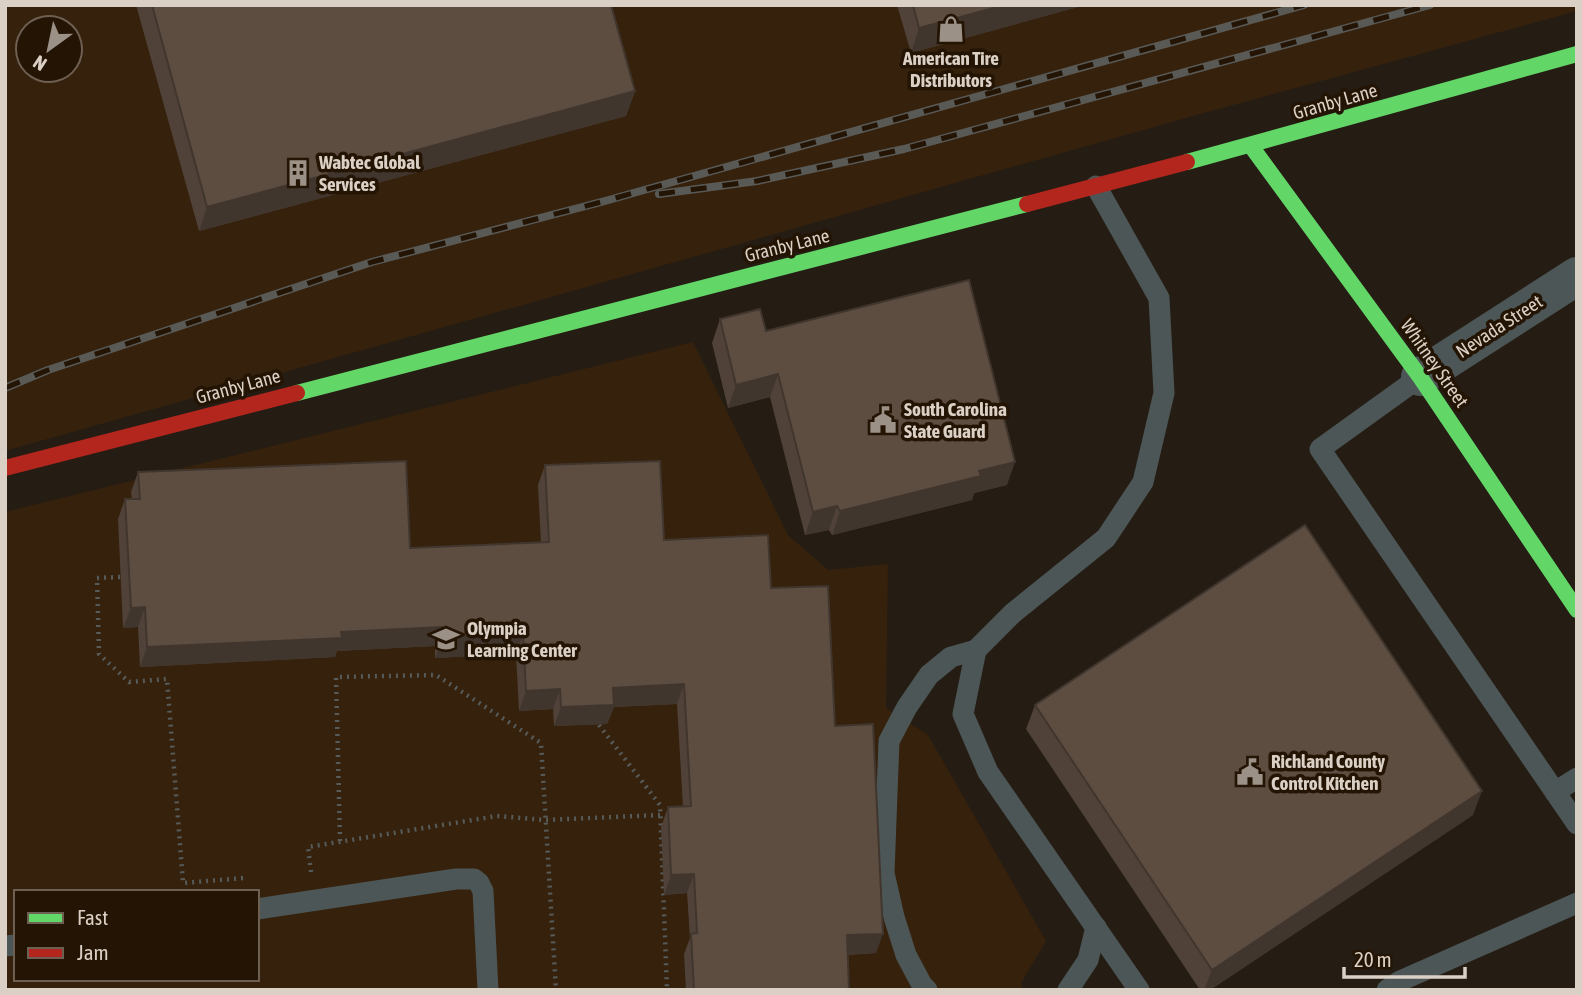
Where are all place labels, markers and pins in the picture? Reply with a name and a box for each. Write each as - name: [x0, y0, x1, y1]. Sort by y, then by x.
- shop icon: American Tire Distributors: [936, 14, 966, 44]
- place label: American Tire Distributors: [902, 47, 999, 91]
- place label: Wabtec Global Services: [318, 151, 421, 195]
- building icon: Wabtec Global Services: [283, 158, 313, 188]
- place label: South Carolina State Guard: [904, 398, 1007, 442]
- public building icon: South Carolina State Guard: [868, 405, 898, 435]
- place label: Olympia Learning Center: [467, 617, 577, 661]
- school or university icon: Olympia Learning Center: [431, 624, 461, 654]
- place label: Richland County Control Kitchen: [1271, 750, 1385, 794]
- public building icon: Richland County Control Kitchen: [1235, 757, 1265, 787]

